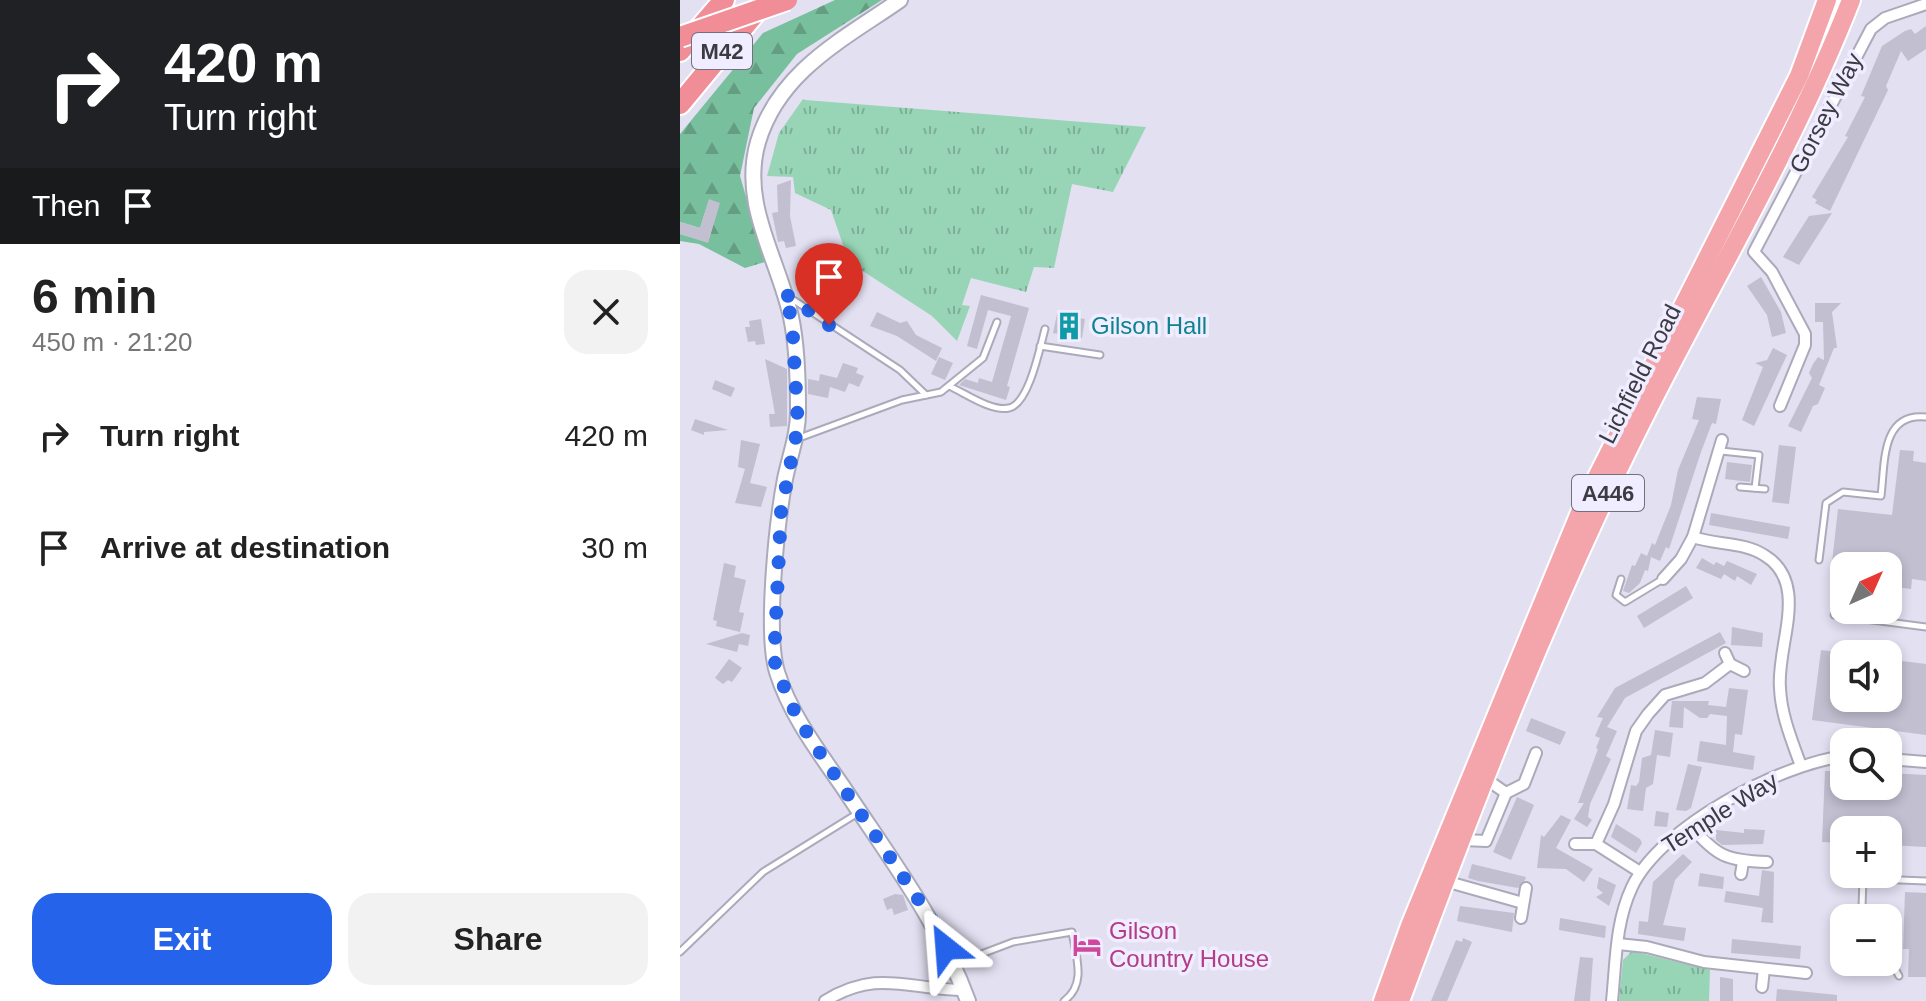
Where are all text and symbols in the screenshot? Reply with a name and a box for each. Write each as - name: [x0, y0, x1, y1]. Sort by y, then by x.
- text: 420 m: [164, 31, 323, 94]
- icon: right: [32, 32, 136, 136]
- road number: M42: [692, 33, 752, 69]
- street label: Gorsey Way: [1784, 48, 1867, 177]
- text: Turn right: [164, 97, 317, 138]
- icon: arrive: [116, 184, 160, 228]
- text: Then: [32, 189, 100, 222]
- pin: [795, 243, 863, 325]
- icon: arrive: [807, 255, 851, 299]
- text: 6 min: [32, 270, 157, 323]
- button: close: [564, 270, 648, 354]
- street label: Lichfield Road: [1593, 300, 1686, 448]
- building icon: Gilson Hall: [1054, 311, 1084, 341]
- place label: Gilson Hall: [1091, 312, 1207, 339]
- text: 450 m · 21:20: [32, 327, 192, 357]
- icon: right: [32, 414, 76, 458]
- text: Turn right: [100, 419, 239, 452]
- text: 420 m: [565, 419, 648, 452]
- road number: A446: [1572, 475, 1644, 511]
- icon: arrive: [32, 526, 76, 570]
- text: Arrive at destination: [100, 531, 390, 564]
- text: 30 m: [581, 531, 648, 564]
- north arrow: [1830, 552, 1902, 624]
- map controls: [1830, 552, 1902, 976]
- button: sound: [1830, 640, 1902, 712]
- button: search: [1830, 728, 1902, 800]
- street label: Temple Way: [1657, 766, 1783, 859]
- button: +: [1830, 816, 1902, 888]
- button: Exit: [32, 893, 332, 985]
- button: Share: [348, 893, 648, 985]
- button: −: [1830, 904, 1902, 976]
- position arrow: [904, 906, 988, 990]
- place label: Gilson Country House: [1109, 917, 1269, 972]
- hotel icon: Gilson Country House: [1072, 930, 1102, 960]

